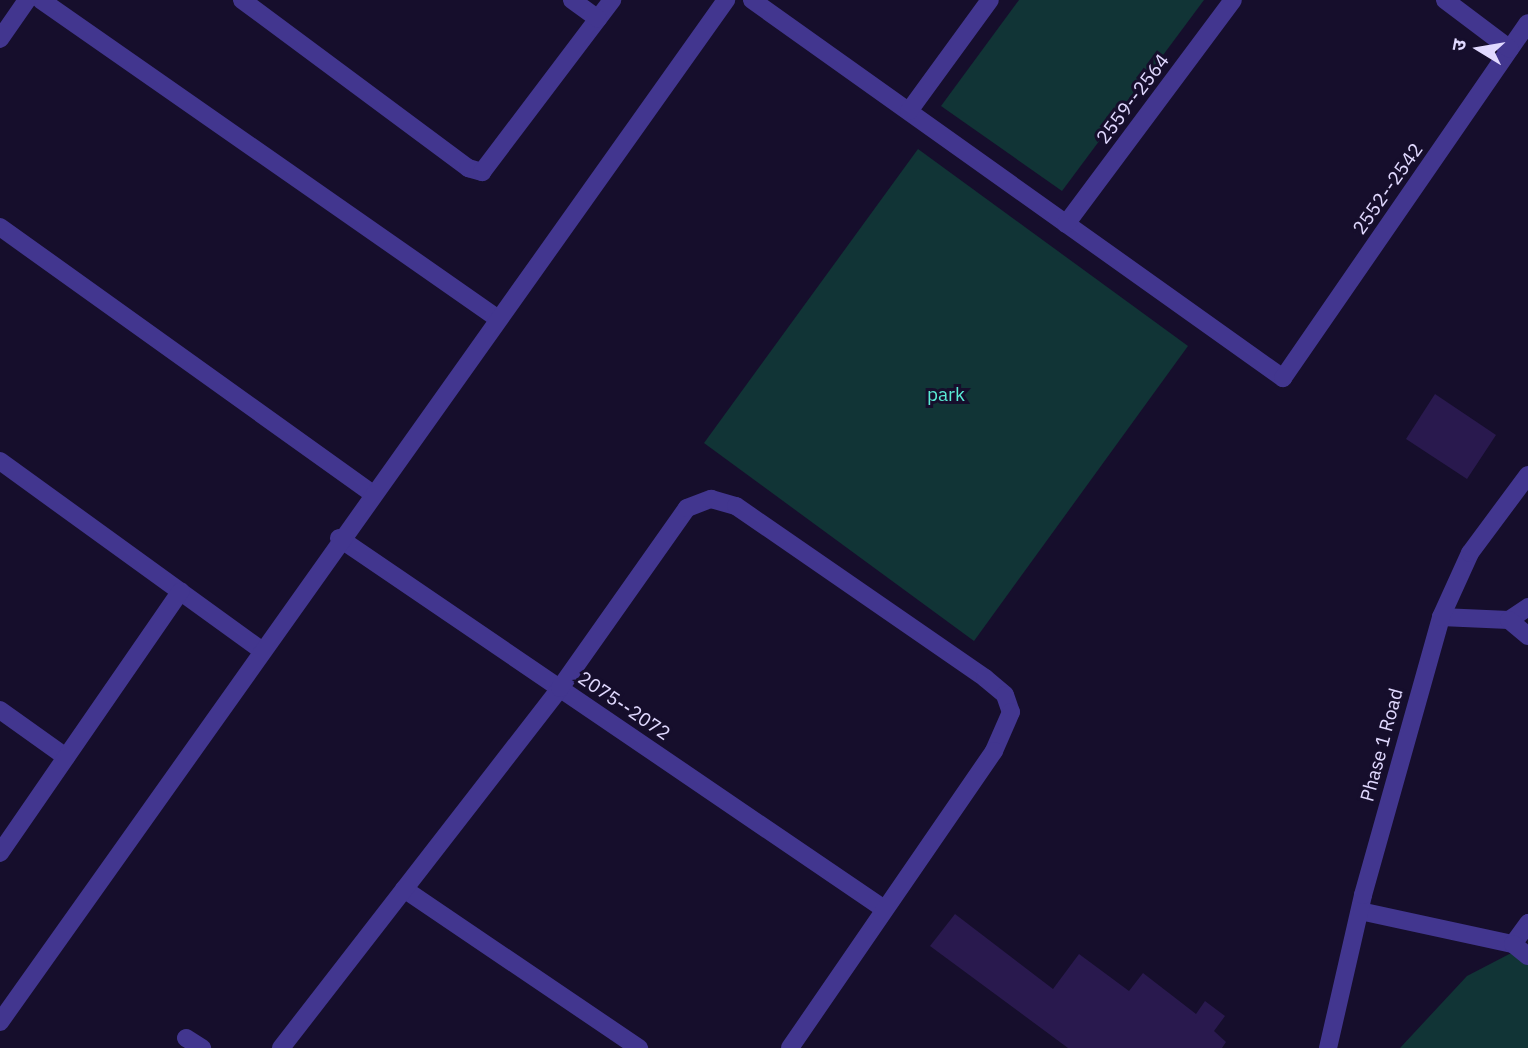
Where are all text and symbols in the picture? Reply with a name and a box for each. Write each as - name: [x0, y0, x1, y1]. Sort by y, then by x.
- north arrow: [1444, 14, 1514, 84]
- text: उ: [1446, 37, 1471, 53]
- street label: 2559--2564: [1092, 50, 1174, 148]
- street label: 2552--2542: [1348, 139, 1428, 239]
- park label: park: [927, 384, 965, 406]
- street label: 2075--2072: [574, 667, 674, 745]
- street label: Phase 1 Road: [1356, 686, 1408, 804]

